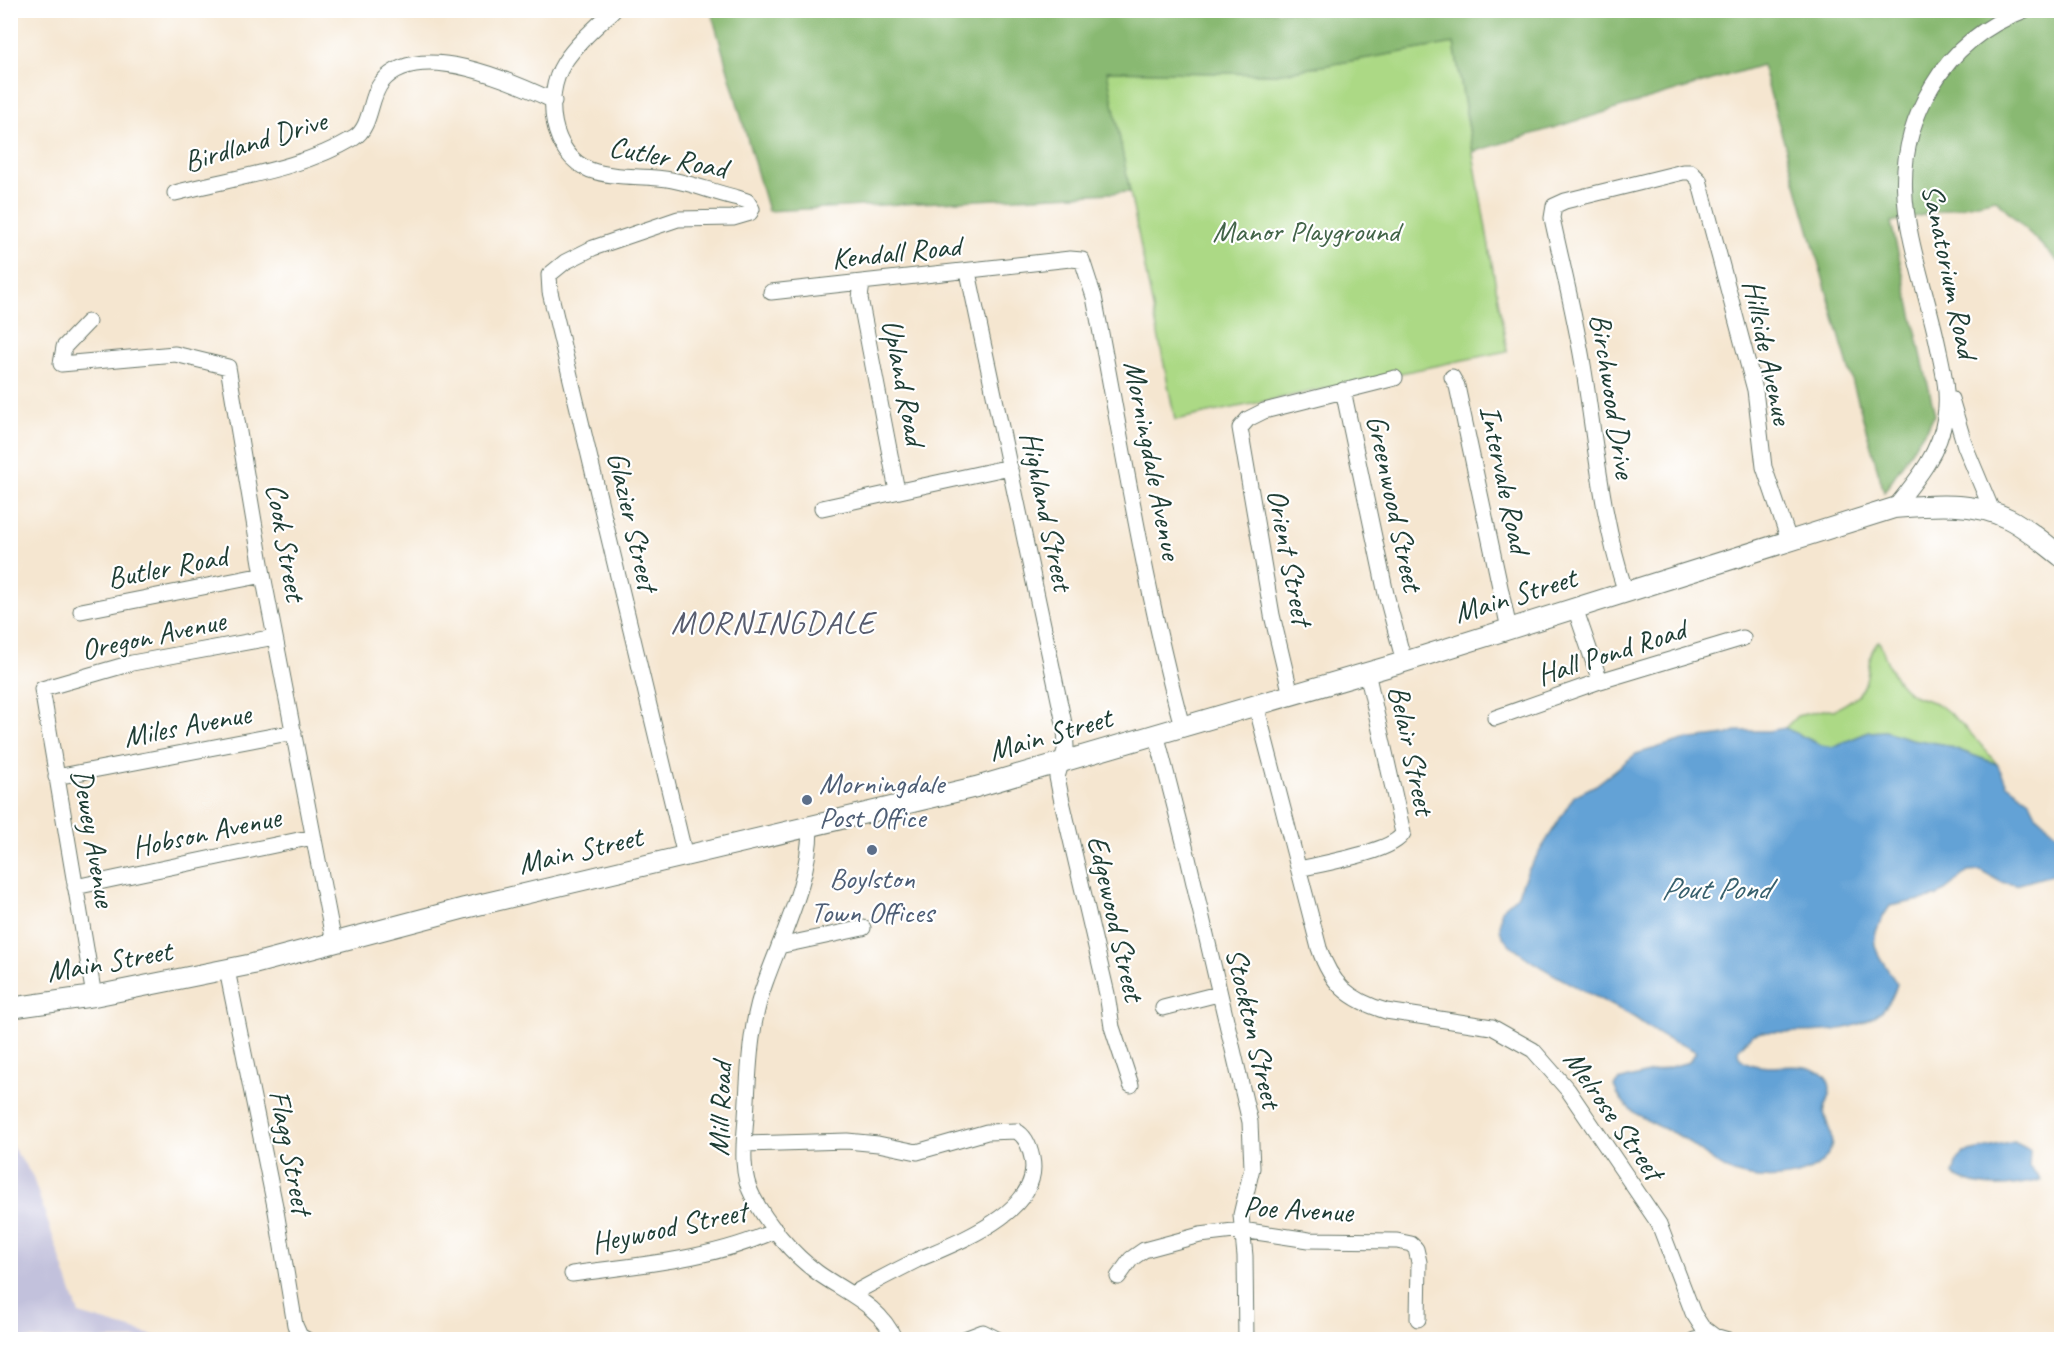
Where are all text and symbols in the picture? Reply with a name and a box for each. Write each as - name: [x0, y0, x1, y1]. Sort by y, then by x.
- street label: Birdland Drive: [179, 101, 333, 181]
- street label: Cutler Road: [606, 127, 734, 188]
- street label: Sanatorium Road: [1913, 181, 1988, 365]
- park label: Manor Playground: [1212, 212, 1404, 250]
- street label: Kendall Road: [830, 226, 967, 278]
- street label: Hillside Avenue: [1734, 276, 1802, 430]
- street label: Birchwood Drive: [1581, 311, 1645, 483]
- street label: Upland Road: [873, 316, 936, 452]
- street label: Morningdale Avenue: [1115, 358, 1191, 565]
- street label: Intervale Road: [1471, 402, 1540, 560]
- street label: Greenwood Street: [1358, 412, 1433, 597]
- street label: Highland Street: [1012, 428, 1083, 597]
- street label: Glazier Street: [599, 448, 668, 598]
- street label: Cook Street: [257, 480, 316, 607]
- street label: Orient Street: [1258, 486, 1323, 632]
- street label: Butler Road: [104, 536, 234, 597]
- street label: Main Street: [1449, 558, 1584, 632]
- street label: Oregon Avenue: [77, 601, 231, 669]
- district label: MORNINGDALE: [671, 602, 878, 643]
- street label: Hall Pond Road: [1532, 609, 1694, 694]
- street label: Belair Street: [1380, 682, 1445, 821]
- street label: Miles Avenue: [120, 694, 256, 756]
- street label: Main Street: [984, 698, 1119, 770]
- place label: Morningdale Post Office: [819, 764, 946, 836]
- street label: Dewey Avenue: [63, 766, 125, 912]
- marker: Morningdale Post Office: [800, 793, 814, 807]
- street label: Hobson Avenue: [128, 797, 286, 866]
- street label: Main Street: [514, 817, 649, 883]
- street label: Edgewood Street: [1079, 832, 1154, 1007]
- marker: Boylston Town Offices: [865, 843, 879, 857]
- place label: Boylston Town Offices: [810, 859, 936, 931]
- water label: Pout Pond: [1661, 868, 1778, 909]
- street label: Main Street: [44, 931, 177, 991]
- street label: Stockton Street: [1217, 944, 1292, 1115]
- street label: Melrose Street: [1555, 1042, 1675, 1191]
- street label: Mill Road: [699, 1057, 741, 1157]
- street label: Flagg Street: [260, 1087, 322, 1221]
- street label: Poe Avenue: [1242, 1187, 1356, 1231]
- street label: Heywood Street: [588, 1191, 754, 1262]

